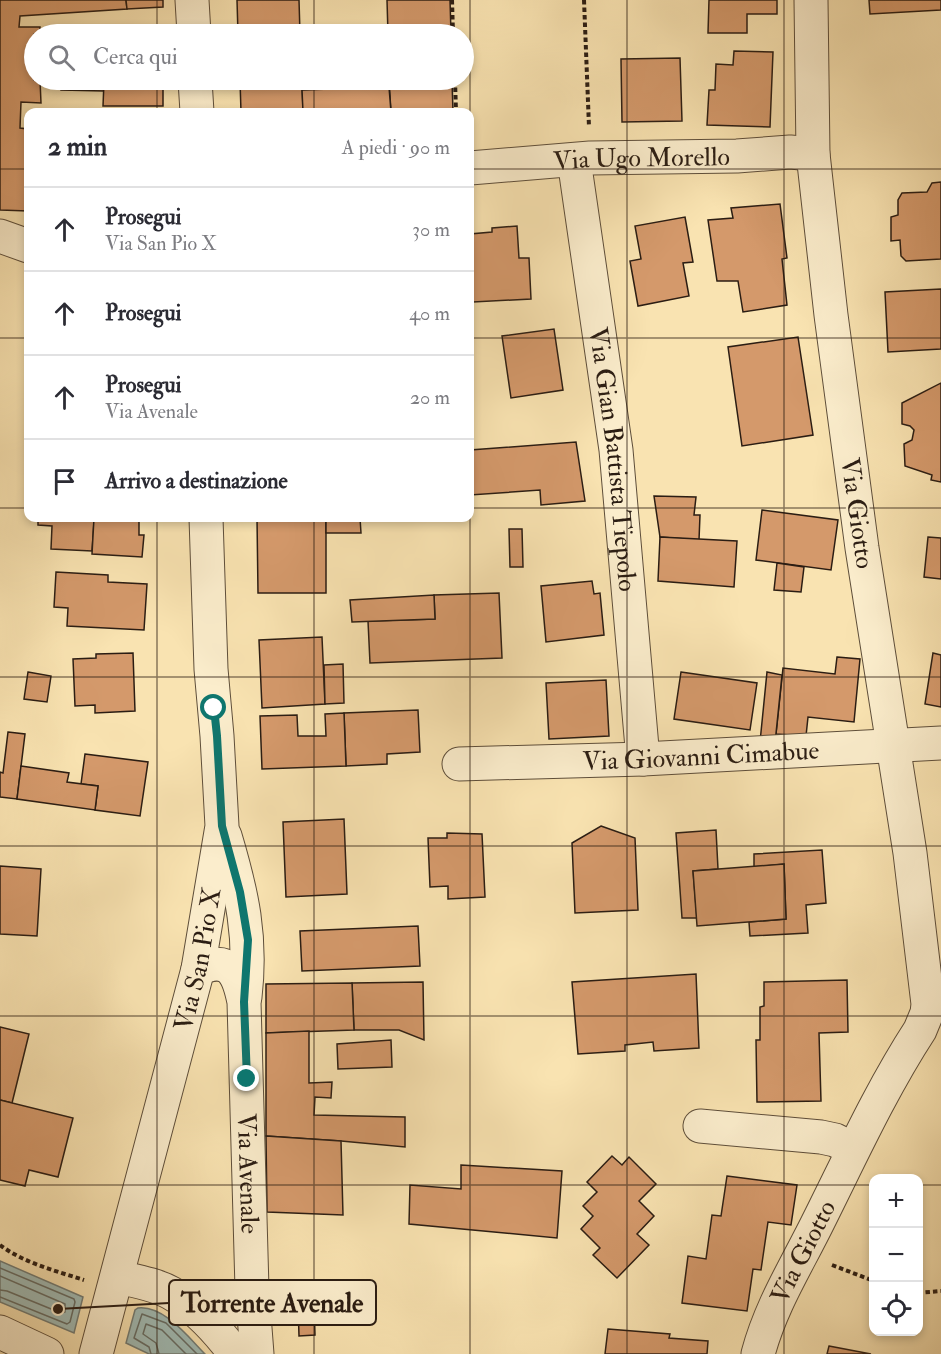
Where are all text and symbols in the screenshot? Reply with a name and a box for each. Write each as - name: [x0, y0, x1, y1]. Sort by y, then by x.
- search box: [24, 24, 474, 90]
- icon: search: [45, 41, 78, 74]
- text: Cerca qui: [93, 43, 178, 71]
- text: 2 min: [48, 131, 107, 163]
- text: A piedi · 90 m: [342, 135, 450, 160]
- street label: Via Ugo Morello: [552, 141, 730, 178]
- text: Prosegui: [105, 203, 181, 231]
- icon: ahead: [48, 213, 81, 246]
- text: 30 m: [412, 217, 450, 242]
- text: Via San Pio X: [105, 231, 217, 256]
- icon: ahead: [48, 297, 81, 330]
- text: Prosegui: [105, 299, 181, 327]
- text: 40 m: [409, 301, 450, 326]
- street label: Via Gian Battista Tiepolo: [581, 325, 643, 593]
- text: Prosegui: [105, 371, 181, 399]
- icon: ahead: [48, 381, 81, 414]
- text: 20 m: [410, 385, 450, 410]
- text: Via Avenale: [105, 399, 198, 424]
- street label: Via Giotto: [833, 456, 881, 571]
- icon: arrive: [48, 465, 81, 498]
- text: Arrivo a destinazione: [105, 467, 288, 495]
- route start: [200, 694, 226, 720]
- street label: Via Giovanni Cimabue: [582, 735, 820, 778]
- street label: Via San Pio X: [167, 885, 228, 1034]
- route end: [233, 1065, 259, 1091]
- street label: Via Avenale: [230, 1113, 265, 1234]
- map controls: [869, 1174, 923, 1336]
- button: +: [869, 1174, 923, 1228]
- street label: Via Giotto: [764, 1195, 843, 1309]
- button: −: [869, 1228, 923, 1282]
- callout: Torrente Avenale: [169, 1280, 376, 1325]
- button: locate: [869, 1282, 923, 1336]
- text: Torrente Avenale: [180, 1287, 364, 1320]

